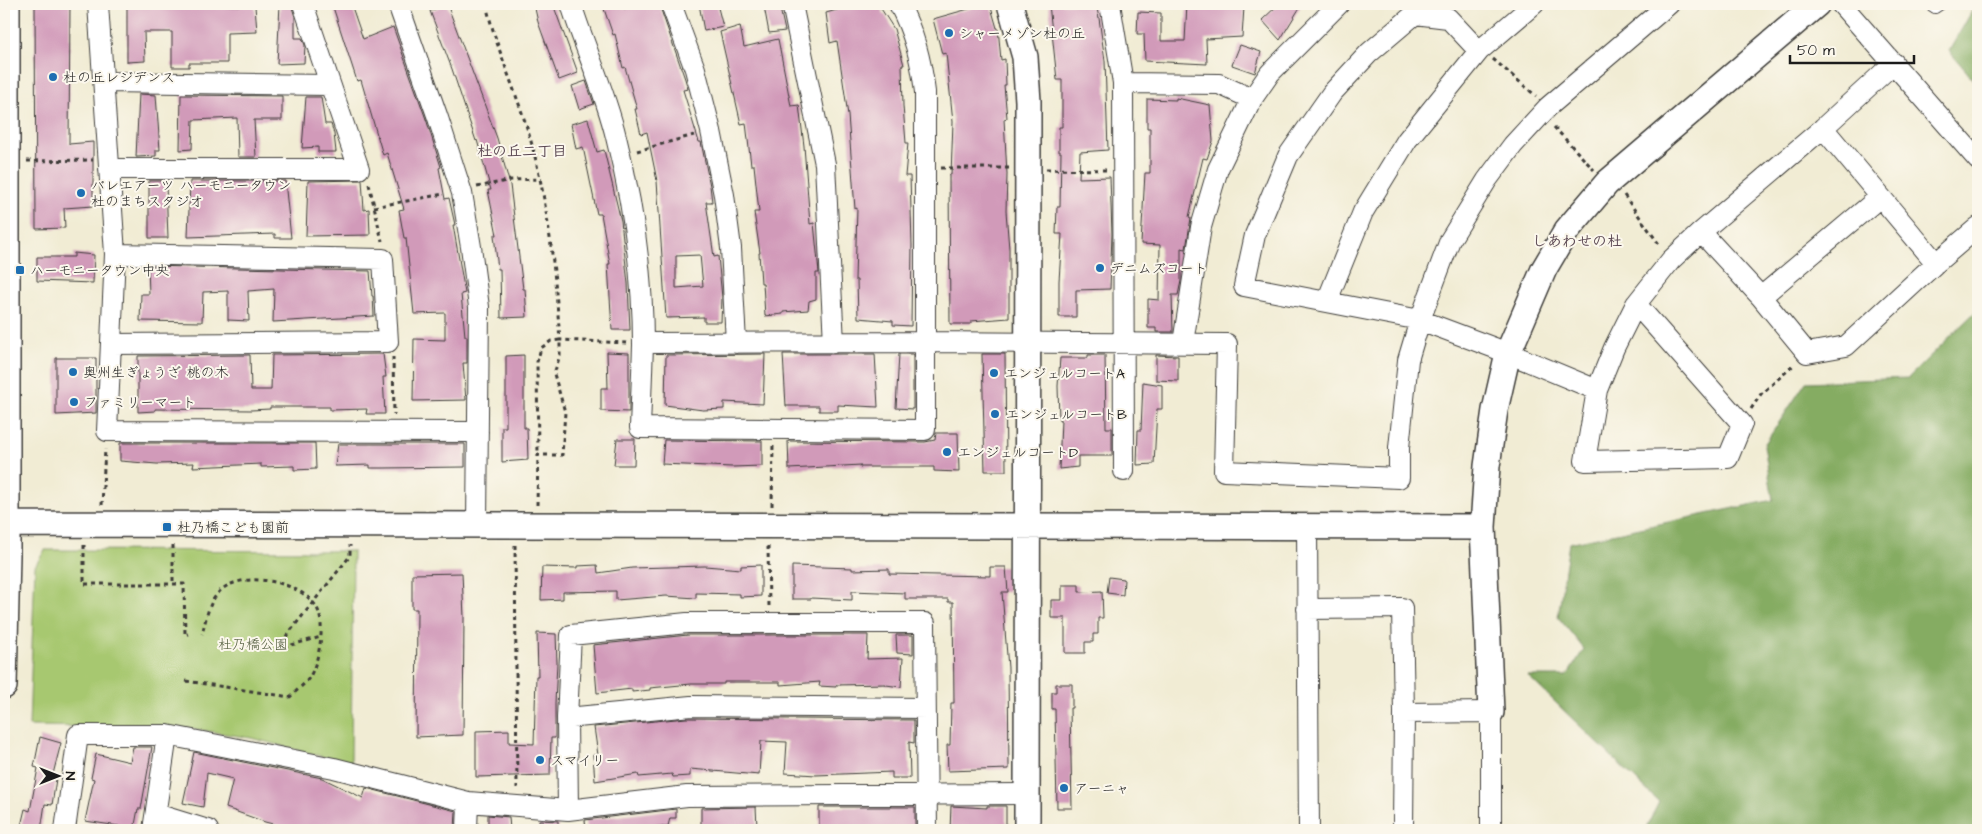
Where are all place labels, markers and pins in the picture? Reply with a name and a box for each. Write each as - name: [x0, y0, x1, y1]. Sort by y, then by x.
- place label: シャーメゾン杜の丘: [959, 24, 1085, 44]
- marker: シャーメゾン杜の丘: [943, 27, 955, 39]
- place label: 杜の丘レジデンス: [63, 68, 175, 88]
- marker: 杜の丘レジデンス: [47, 71, 59, 83]
- place label: バレエアーツ ハーモニータウン 杜のまちスタジオ: [91, 176, 291, 212]
- marker: バレエアーツ ハーモニータウン 杜のまちスタジオ: [75, 187, 87, 199]
- place label: デニムズコート: [1110, 259, 1208, 279]
- place label: ハーモニータウン中央: [30, 261, 169, 281]
- marker: デニムズコート: [1094, 262, 1106, 274]
- marker: ハーモニータウン中央: [14, 264, 26, 276]
- place label: 奥州生ぎょうざ 桃の木: [83, 363, 229, 383]
- place label: エンジェルコートA: [1004, 364, 1125, 384]
- marker: 奥州生ぎょうざ 桃の木: [67, 366, 79, 378]
- marker: エンジェルコートA: [988, 367, 1000, 379]
- place label: ファミリーマート: [84, 393, 196, 413]
- marker: ファミリーマート: [68, 396, 80, 408]
- place label: エンジェルコートB: [1005, 405, 1127, 425]
- marker: エンジェルコートB: [989, 408, 1001, 420]
- place label: エンジェルコートD: [957, 443, 1078, 463]
- marker: エンジェルコートD: [941, 446, 953, 458]
- place label: 杜乃橋こども園前: [177, 518, 289, 538]
- marker: 杜乃橋こども園前: [161, 521, 173, 533]
- place label: スマイリー: [550, 751, 619, 771]
- marker: スマイリー: [534, 754, 546, 766]
- place label: アーニャ: [1074, 779, 1129, 799]
- marker: アーニャ: [1058, 782, 1070, 794]

